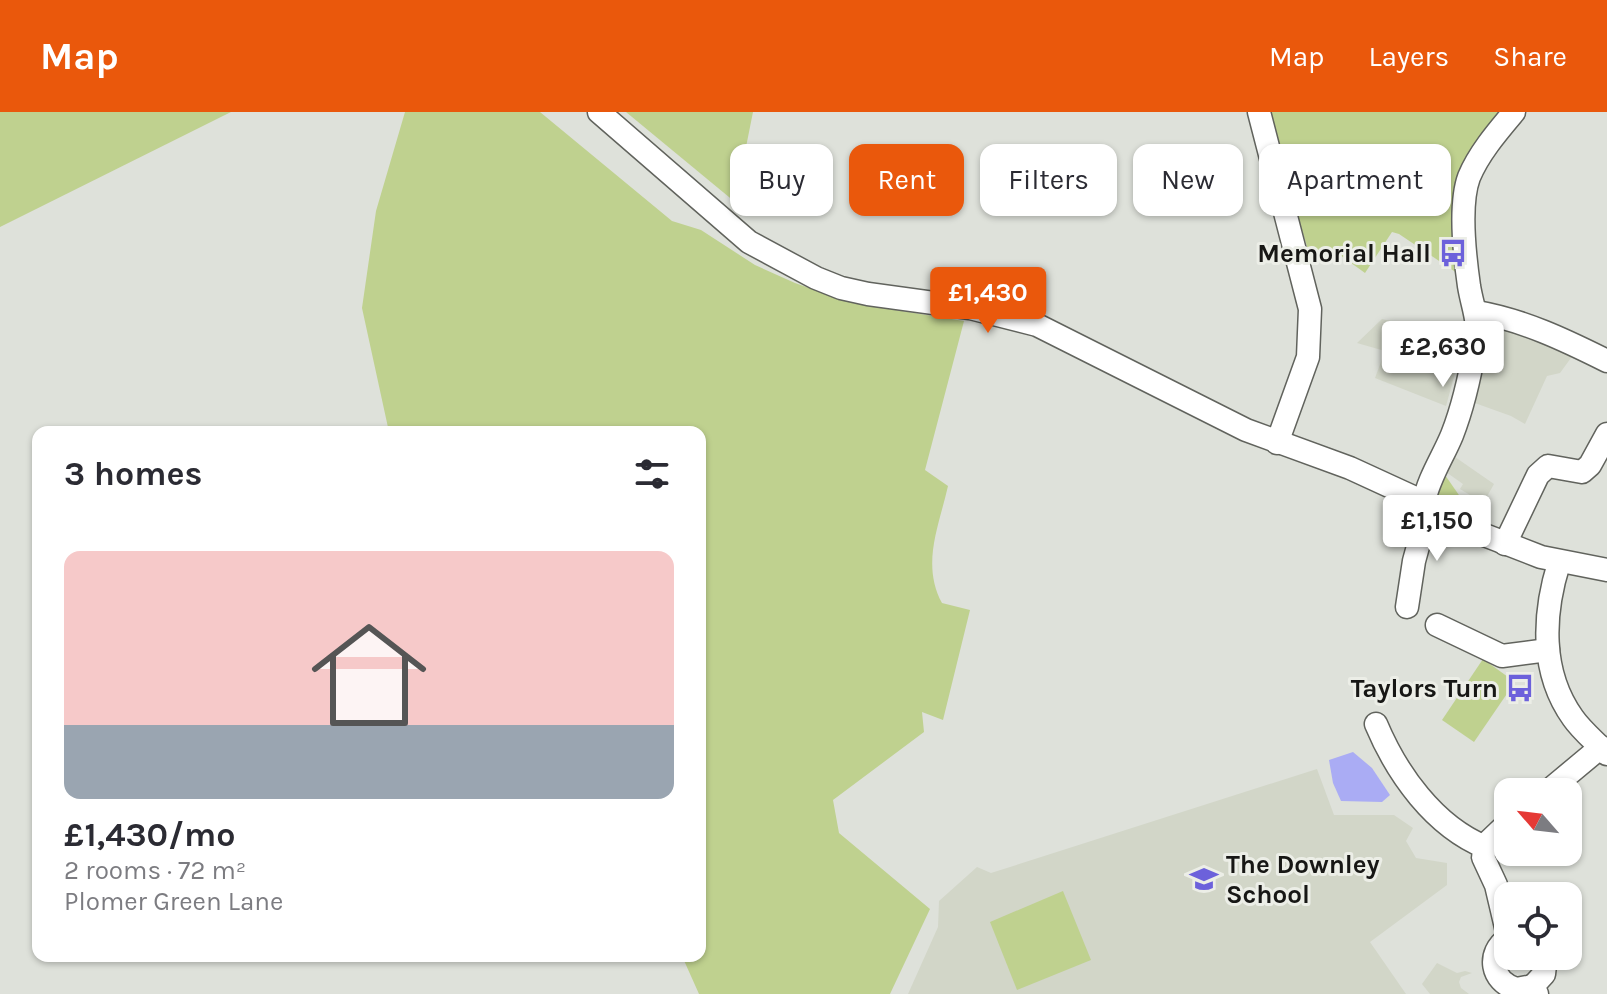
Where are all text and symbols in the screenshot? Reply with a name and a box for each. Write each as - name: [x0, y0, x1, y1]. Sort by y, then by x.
- text: Map: [40, 34, 119, 79]
- text: Map: [1269, 40, 1324, 73]
- text: Layers: [1368, 40, 1449, 73]
- text: Share: [1493, 40, 1567, 73]
- chip: Buy: [730, 144, 833, 216]
- chip: Rent: [849, 144, 964, 216]
- chip: Filters: [980, 144, 1117, 216]
- chip: New: [1133, 144, 1243, 216]
- chip: Apartment: [1259, 144, 1451, 216]
- place label: Memorial Hall: [1257, 238, 1431, 269]
- bus stop icon: Memorial Hall: [1438, 238, 1468, 268]
- pin: £1,430: [923, 267, 1053, 335]
- text: £1,430: [948, 277, 1028, 308]
- pin: £2,630: [1378, 321, 1508, 389]
- text: £2,630: [1400, 331, 1486, 362]
- icon: filters: [630, 452, 674, 496]
- text: 3 homes: [64, 454, 202, 494]
- pin: £1,150: [1372, 495, 1502, 563]
- text: £1,150: [1401, 505, 1473, 536]
- icon: home: [297, 603, 441, 747]
- place label: Taylors Turn: [1351, 673, 1498, 704]
- bus stop icon: Taylors Turn: [1505, 673, 1535, 703]
- north arrow: [1494, 778, 1582, 866]
- map controls: [1494, 778, 1582, 970]
- text: £1,430/mo: [64, 815, 236, 855]
- place label: The Downley School: [1226, 849, 1380, 910]
- text: 2 rooms · 72 m²: [64, 855, 246, 886]
- school or university icon: The Downley School: [1189, 864, 1219, 894]
- button: locate: [1494, 882, 1582, 970]
- text: Plomer Green Lane: [64, 886, 283, 917]

